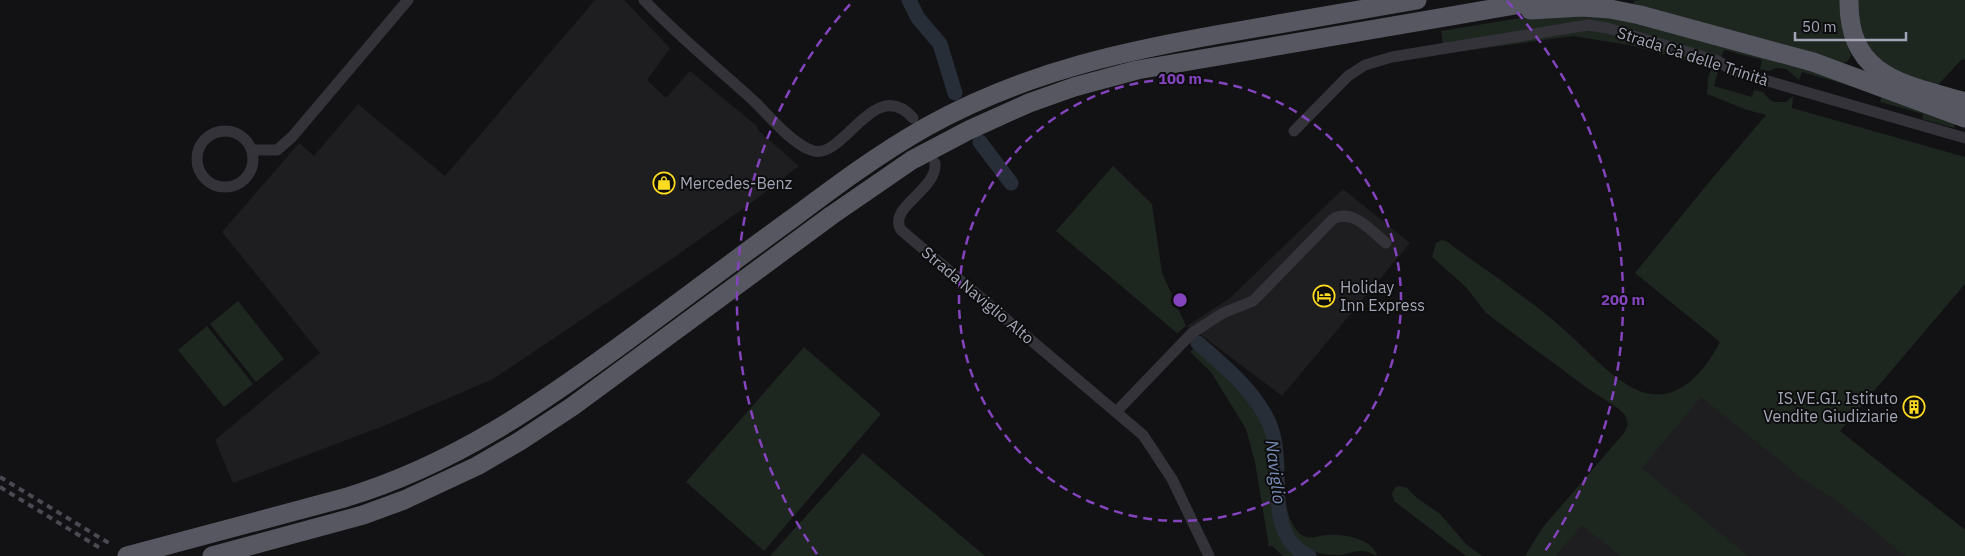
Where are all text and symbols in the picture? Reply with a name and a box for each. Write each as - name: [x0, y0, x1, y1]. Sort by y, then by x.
- scale bar: [1795, 10, 1906, 42]
- text: 50 m: [1802, 17, 1837, 36]
- street label: Strada Cà delle Trinità: [1615, 22, 1772, 90]
- text: 100 m: [1158, 69, 1202, 88]
- shop icon: Mercedes-Benz: [652, 171, 676, 195]
- place label: Mercedes-Benz: [680, 173, 792, 193]
- street label: Strada Naviglio Alto: [918, 242, 1038, 348]
- place label: Holiday Inn Express: [1340, 277, 1425, 315]
- hotel icon: Holiday Inn Express: [1312, 284, 1336, 308]
- text: 200 m: [1601, 290, 1645, 309]
- centre of rings: [1171, 291, 1189, 309]
- place label: IS.VE.GI. Istituto Vendite Giudiziarie: [1763, 388, 1898, 426]
- building icon: IS.VE.GI. Istituto Vendite Giudiziarie: [1902, 395, 1926, 419]
- water label: Naviglio: [1261, 439, 1291, 506]

